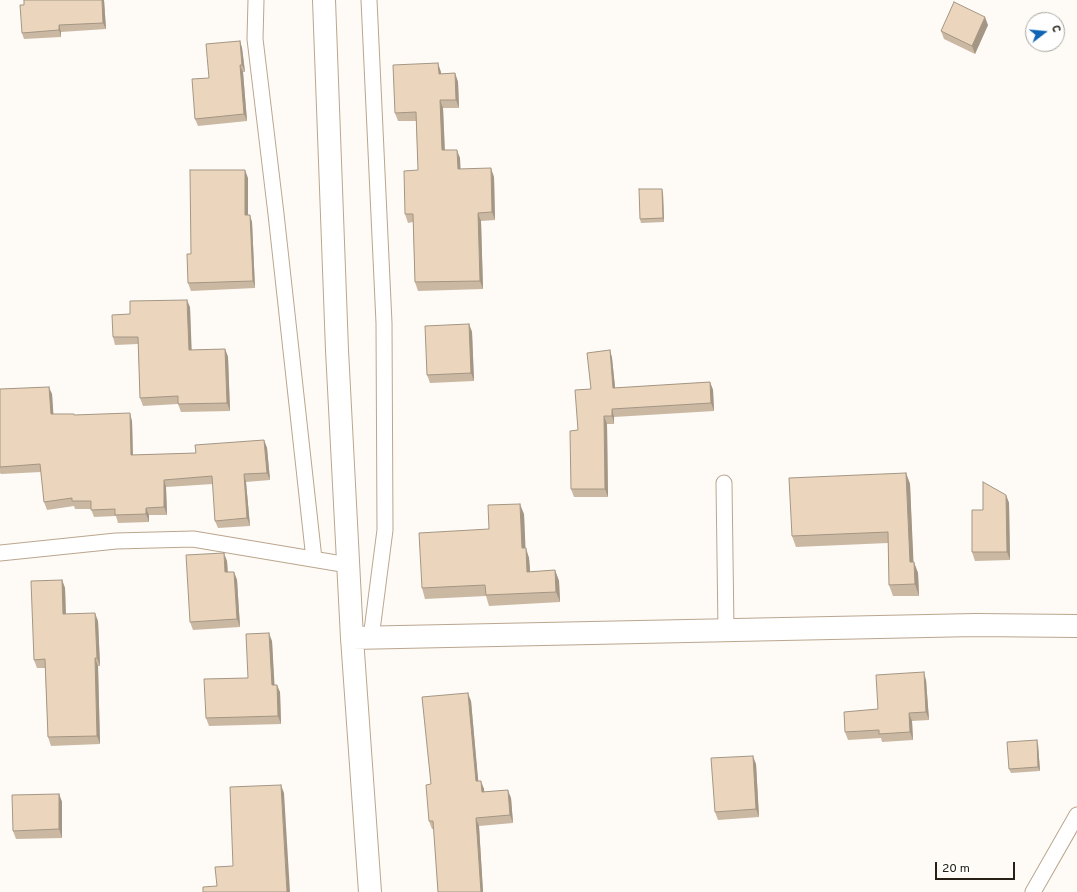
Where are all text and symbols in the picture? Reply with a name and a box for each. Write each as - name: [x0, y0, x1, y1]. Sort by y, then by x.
- north arrow: [1025, 12, 1065, 52]
- text: С: [1048, 24, 1063, 34]
- scale bar: [937, 854, 1017, 880]
- text: 20 m: [942, 861, 970, 877]

